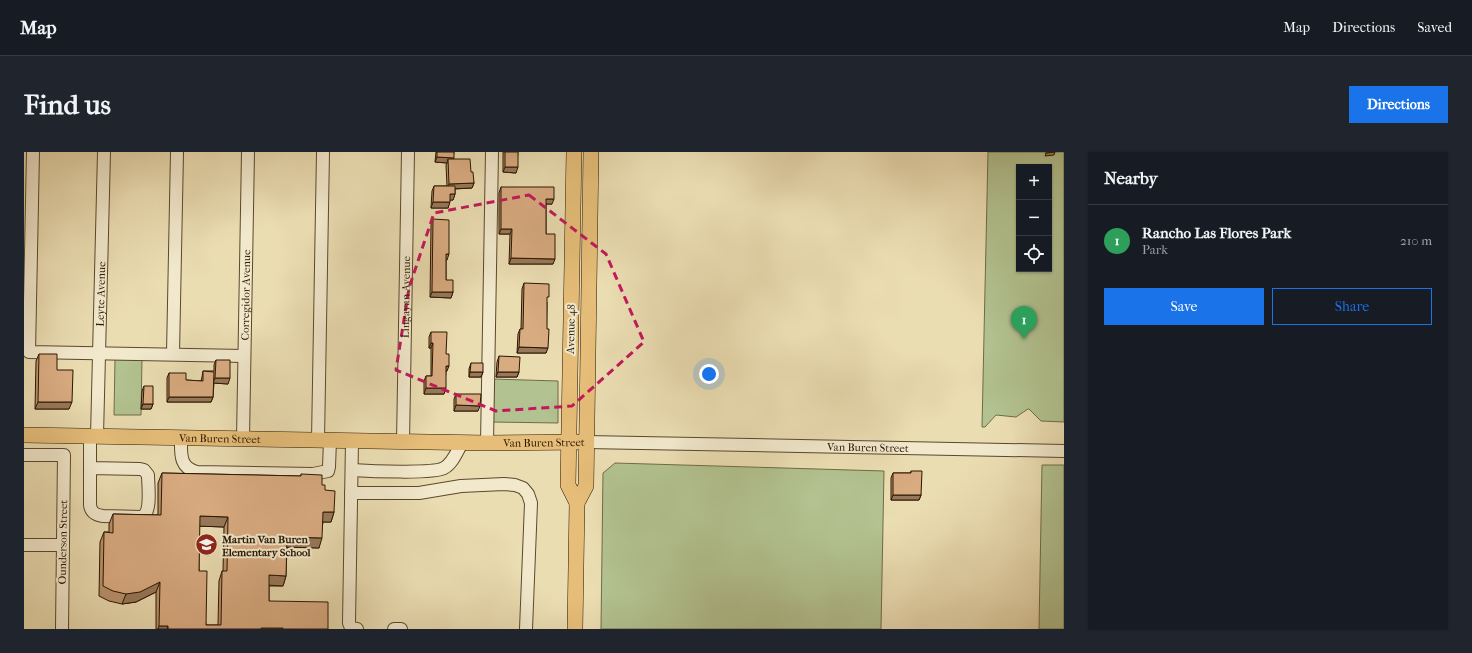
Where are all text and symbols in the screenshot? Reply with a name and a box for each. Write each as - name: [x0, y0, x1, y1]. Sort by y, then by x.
- text: Map: [20, 17, 56, 39]
- text: Map: [1283, 19, 1310, 36]
- text: Directions: [1332, 19, 1395, 36]
- text: Saved: [1417, 19, 1452, 36]
- button: Directions: [1349, 86, 1448, 123]
- text: Find us: [24, 88, 111, 121]
- map controls: [1016, 164, 1052, 272]
- button: +: [1016, 164, 1052, 200]
- text: Nearby: [1104, 168, 1158, 188]
- button: −: [1016, 200, 1052, 236]
- text: Rancho Las Flores Park: [1142, 224, 1291, 242]
- text: 1: [1115, 233, 1119, 248]
- text: 210 m: [1400, 233, 1432, 248]
- button: locate: [1016, 236, 1052, 272]
- text: Park: [1142, 242, 1168, 257]
- street label: Corregidor Avenue: [238, 249, 253, 341]
- street label: Lingayan Avenue: [398, 255, 413, 338]
- street label: Leyte Avenue: [93, 261, 108, 327]
- button: Save: [1104, 288, 1264, 325]
- button: Share: [1272, 288, 1432, 325]
- street label: Avenue 48: [564, 304, 578, 355]
- pin: 1: [1011, 306, 1037, 339]
- your location: [699, 364, 719, 384]
- street label: Van Buren Street: [178, 431, 261, 446]
- street label: Van Buren Street: [502, 436, 585, 449]
- street label: Van Buren Street: [826, 440, 909, 455]
- street label: Ounderson Street: [56, 499, 70, 584]
- school or university icon: Martin Van Buren Elementary School: [193, 532, 219, 558]
- place label: Martin Van Buren Elementary School: [221, 533, 312, 559]

